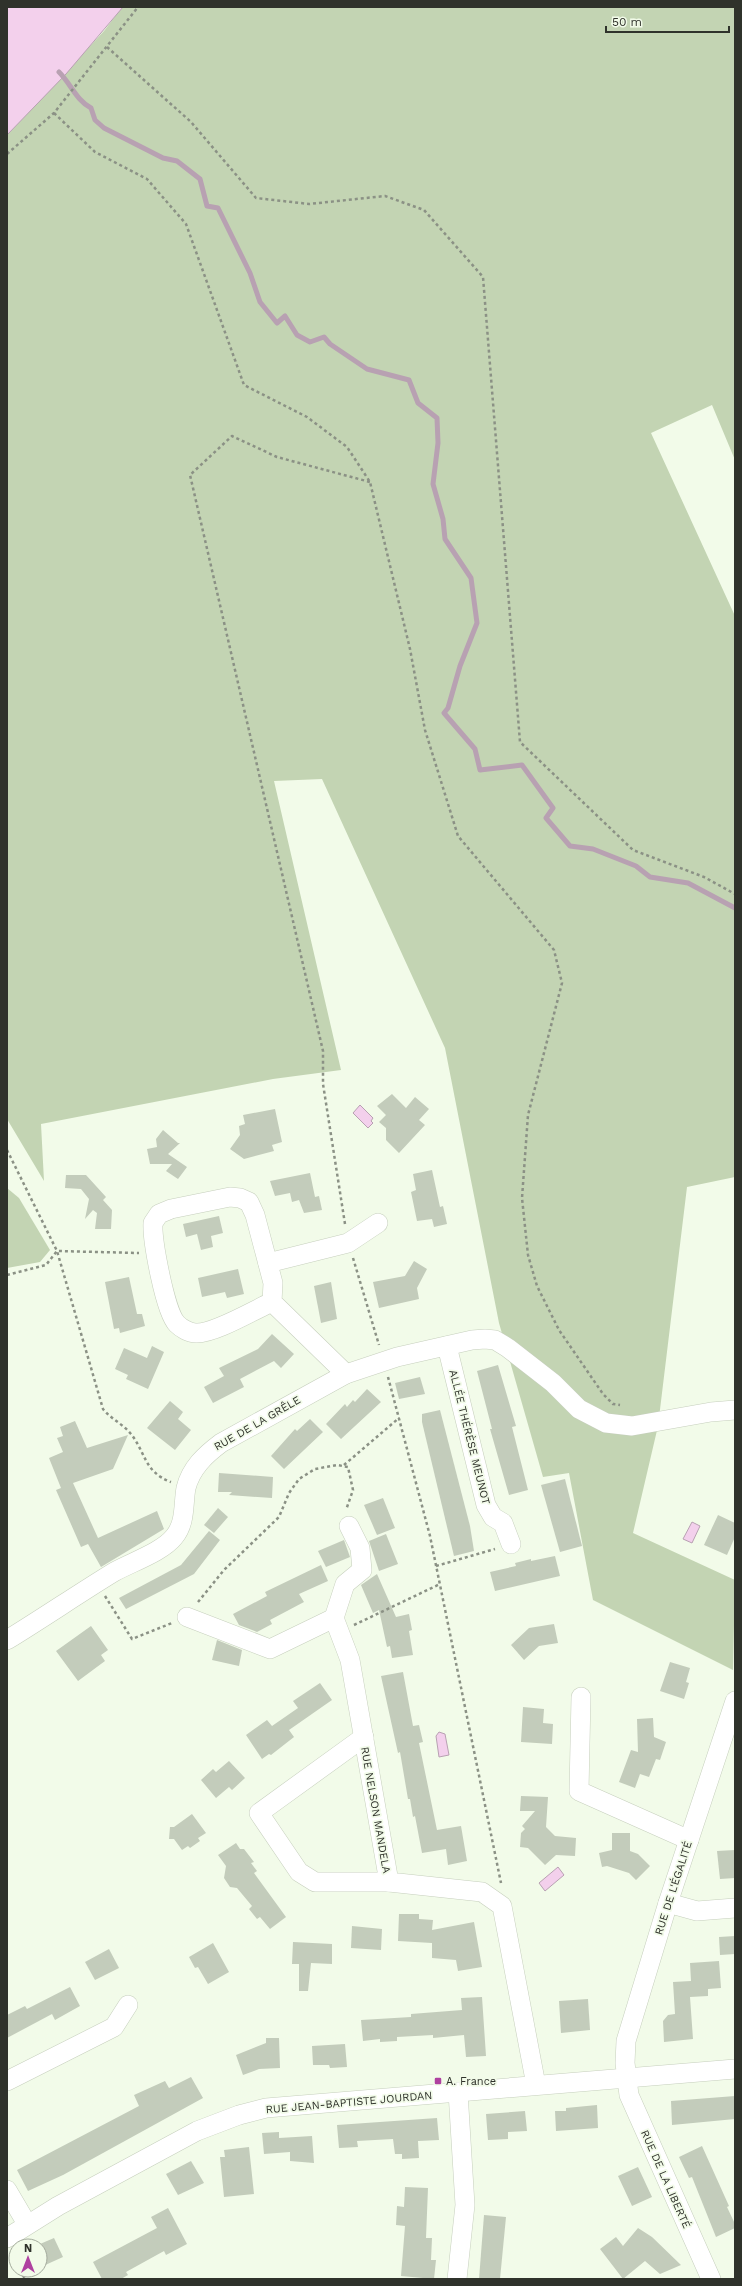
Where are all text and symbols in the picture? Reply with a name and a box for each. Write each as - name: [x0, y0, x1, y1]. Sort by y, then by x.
- scale bar: [606, 8, 729, 34]
- text: 50 m: [612, 15, 642, 29]
- street label: ALLÉE THÉRÈSE MEUNOT: [446, 1368, 494, 1506]
- street label: RUE DE LA GRÊLE: [211, 1393, 303, 1453]
- street label: RUE NELSON MANDELA: [358, 1746, 393, 1874]
- street label: RUE DE L'ÉGALITÉ: [651, 1839, 695, 1937]
- place label: A. France: [446, 2075, 496, 2088]
- marker: A. France: [433, 2076, 443, 2086]
- street label: RUE JEAN-BAPTISTE JOURDAN: [265, 2089, 433, 2116]
- street label: RUE DE LA LIBERTÉ: [638, 2127, 694, 2231]
- north arrow: [8, 2238, 48, 2278]
- text: N: [24, 2242, 32, 2255]

